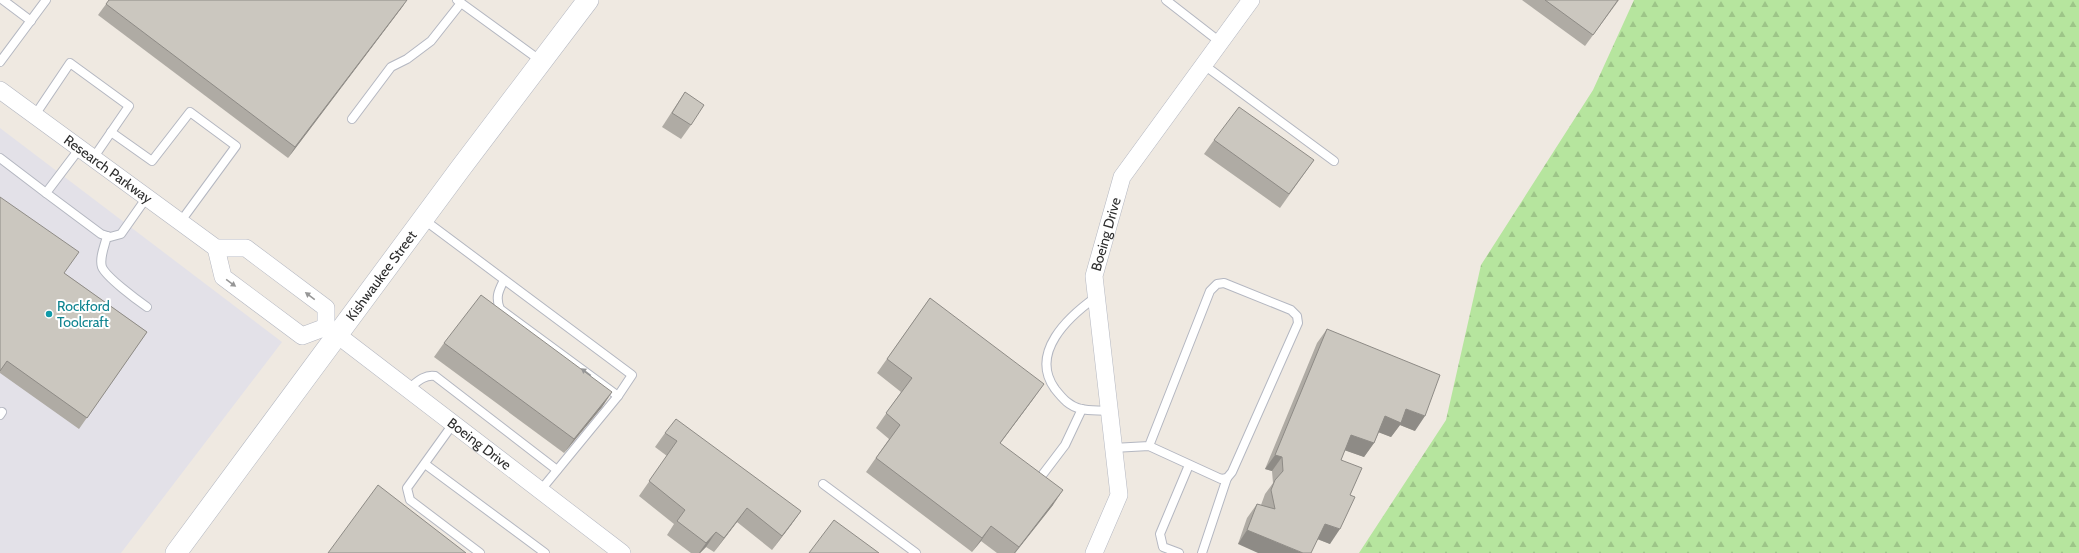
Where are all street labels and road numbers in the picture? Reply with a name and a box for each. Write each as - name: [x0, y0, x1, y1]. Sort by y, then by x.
- street label: Research Parkway: [60, 131, 156, 207]
- street label: Boeing Drive: [1087, 195, 1125, 273]
- street label: Kishwaukee Street: [342, 227, 421, 324]
- street label: Boeing Drive: [444, 414, 515, 474]

